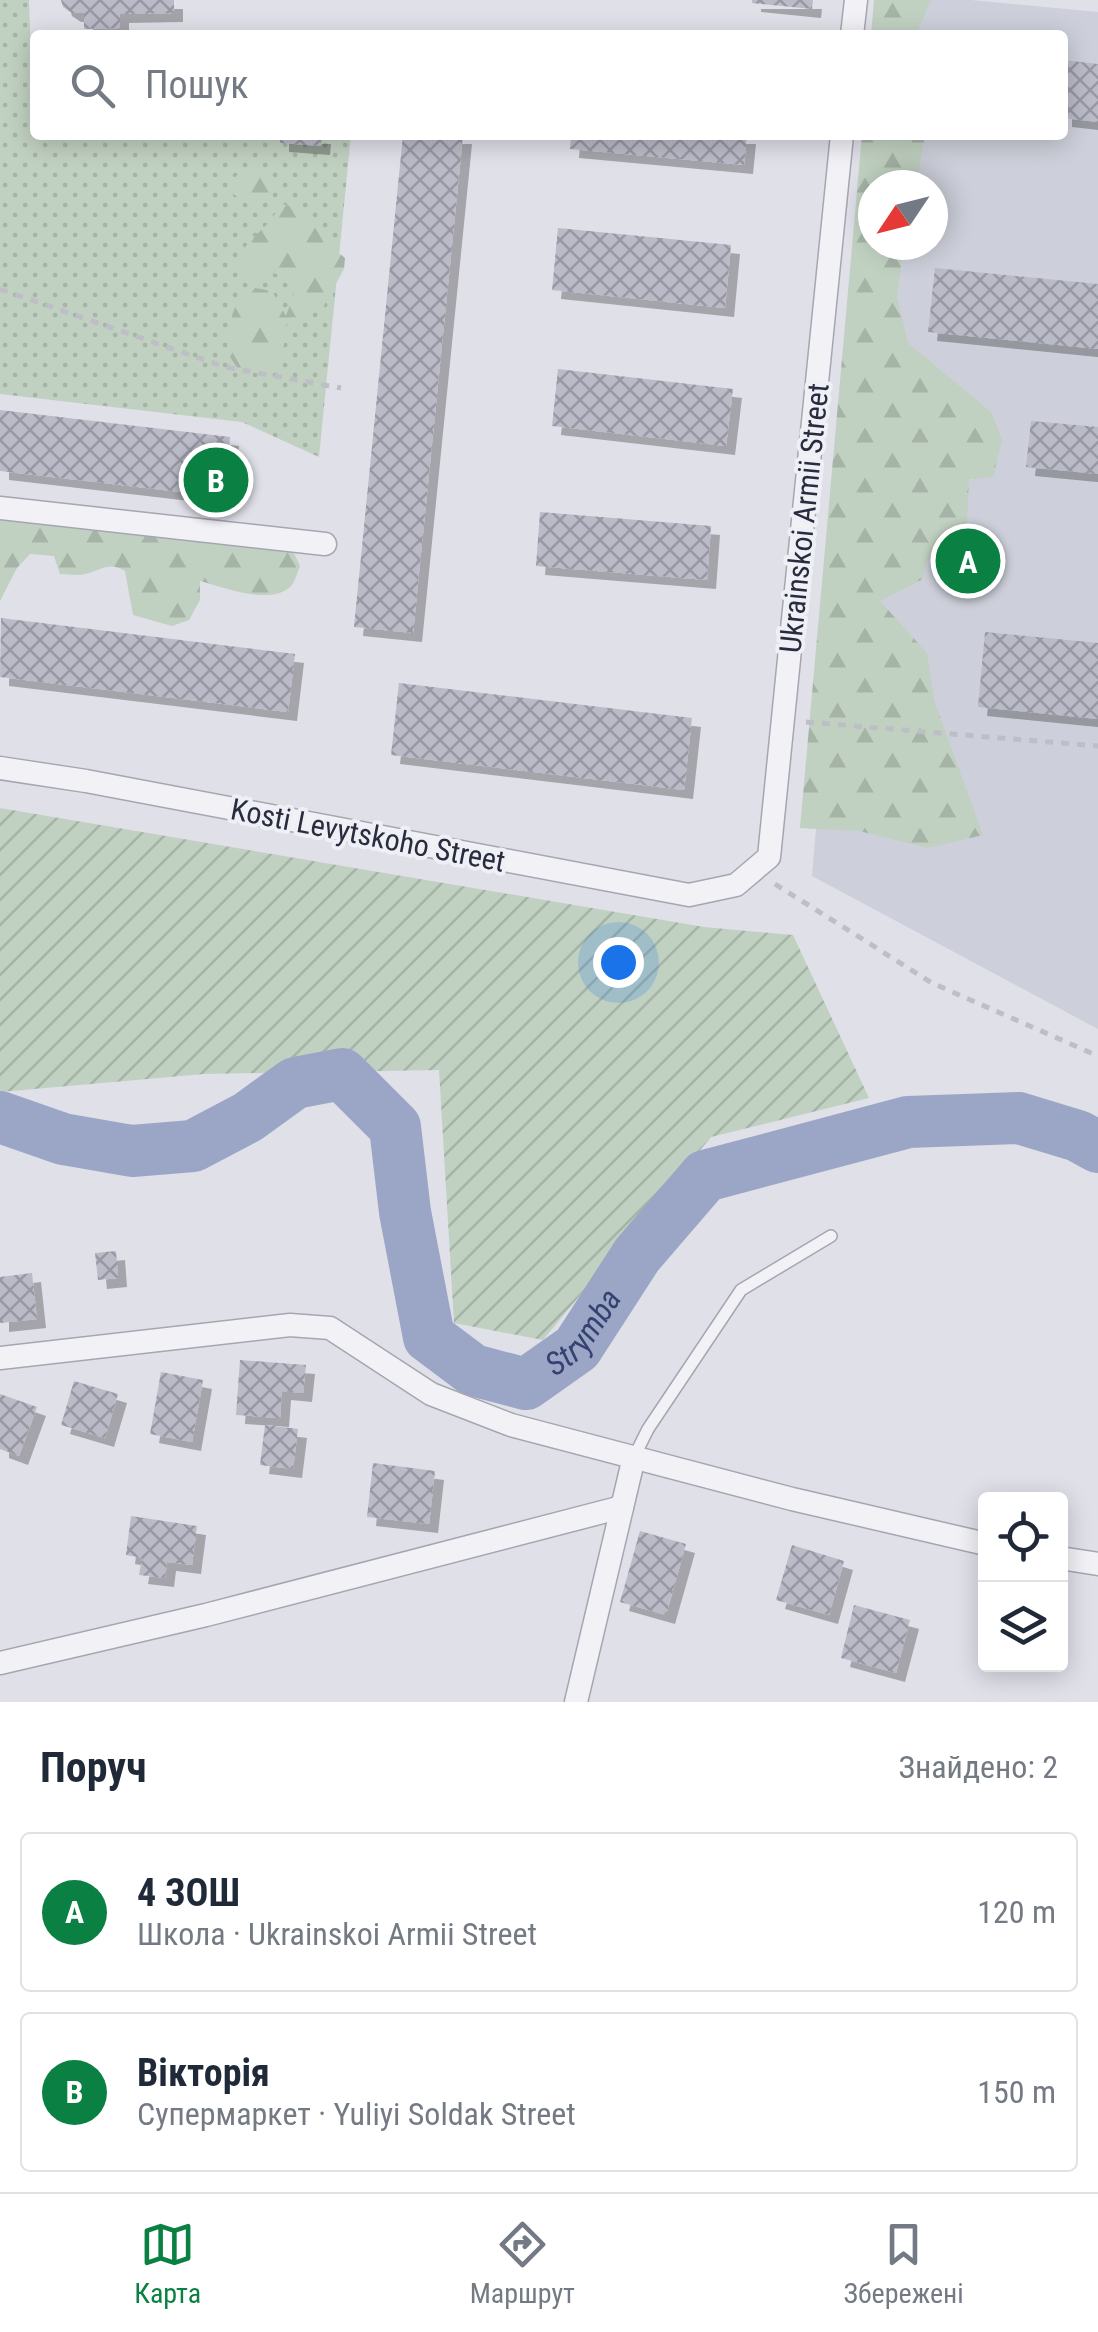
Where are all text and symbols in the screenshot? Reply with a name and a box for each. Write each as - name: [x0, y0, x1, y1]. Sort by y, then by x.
- search box: [30, 30, 1068, 140]
- icon: search: [65, 58, 120, 113]
- text: Пошук: [145, 63, 249, 107]
- north arrow: [858, 170, 948, 260]
- street label: Ukrainskoi Armii Street: [772, 382, 836, 654]
- pin: B: [184, 442, 248, 518]
- pin: A: [936, 524, 1000, 598]
- street label: Kosti Levytskoho Street: [228, 791, 508, 879]
- your location: [593, 937, 644, 988]
- water label: Strymba: [538, 1282, 629, 1384]
- map controls: [978, 1492, 1068, 1672]
- button: locate: [978, 1492, 1068, 1582]
- button: layers: [978, 1582, 1068, 1672]
- text: Поруч: [40, 1743, 147, 1792]
- text: Знайдено: 2: [898, 1748, 1058, 1786]
- text: 4 ЗОШ: [137, 1871, 240, 1915]
- text: A: [65, 1893, 84, 1931]
- text: 120 m: [977, 1893, 1056, 1931]
- text: Школа · Ukrainskoi Armii Street: [137, 1915, 537, 1953]
- text: Вікторія: [137, 2051, 270, 2095]
- text: B: [66, 2073, 83, 2111]
- text: 150 m: [977, 2073, 1056, 2111]
- text: Супермаркет · Yuliyi Soldak Street: [137, 2095, 576, 2133]
- tab: Карта: [134, 2217, 201, 2310]
- tab: Маршрут: [470, 2217, 575, 2310]
- tab: Збережені: [844, 2217, 964, 2310]

